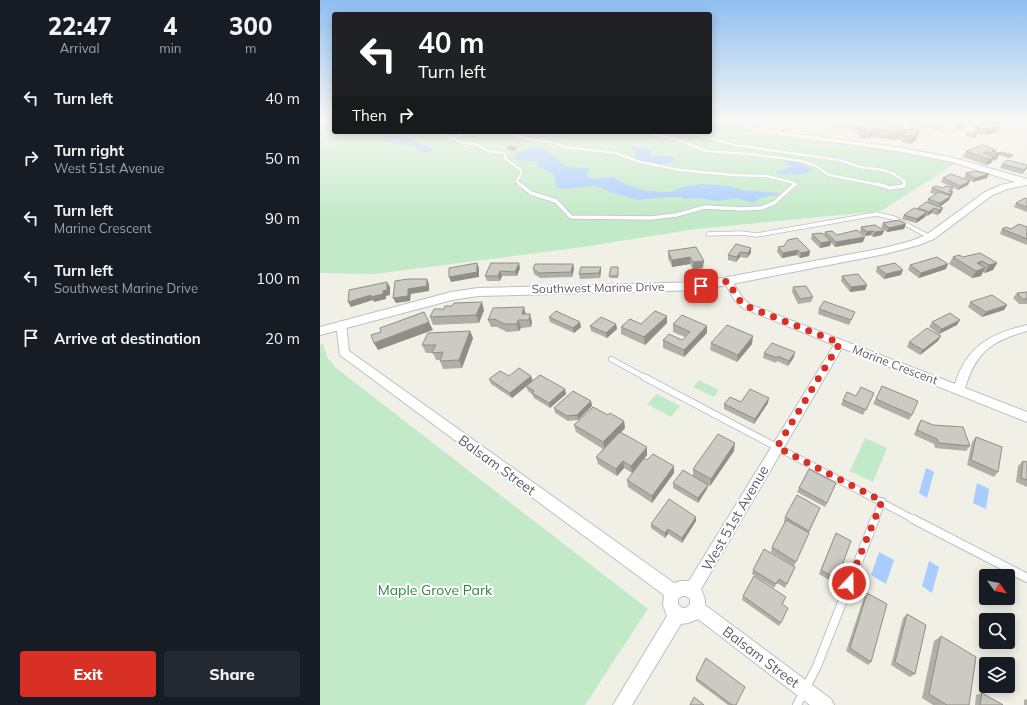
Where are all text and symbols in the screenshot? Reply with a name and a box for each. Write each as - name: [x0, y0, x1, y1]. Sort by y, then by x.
- text: 22:47: [48, 11, 112, 41]
- text: 4: [163, 11, 178, 41]
- text: 300: [229, 11, 272, 41]
- text: 40 m: [418, 25, 484, 60]
- icon: left: [352, 28, 404, 80]
- text: Arrival: [60, 40, 100, 56]
- text: min: [159, 40, 181, 56]
- text: m: [245, 40, 256, 56]
- text: Turn left: [418, 60, 486, 83]
- icon: left: [20, 87, 42, 109]
- text: Turn left: [54, 89, 113, 108]
- text: 40 m: [265, 89, 300, 108]
- icon: right: [395, 104, 417, 126]
- text: Then: [352, 106, 387, 125]
- text: Turn right: [54, 141, 124, 160]
- icon: right: [20, 147, 42, 169]
- text: 50 m: [265, 149, 300, 168]
- text: West 51st Avenue: [54, 160, 164, 176]
- text: Turn left: [54, 201, 113, 220]
- icon: left: [20, 207, 42, 229]
- text: 90 m: [265, 209, 300, 228]
- text: Marine Crescent: [54, 220, 151, 236]
- text: Turn left: [54, 261, 113, 280]
- icon: left: [20, 267, 42, 289]
- text: 100 m: [256, 269, 300, 288]
- pin: [684, 269, 718, 303]
- icon: arrive: [690, 275, 712, 297]
- street label: Southwest Marine Drive: [531, 279, 665, 296]
- text: Southwest Marine Drive: [54, 280, 198, 296]
- icon: arrive: [20, 327, 42, 349]
- text: Arrive at destination: [54, 329, 201, 348]
- text: 20 m: [265, 329, 300, 348]
- street label: Marine Crescent: [851, 341, 940, 388]
- street label: Balsam Street: [455, 431, 539, 499]
- street label: West 51st Avenue: [698, 462, 772, 574]
- position arrow: [828, 562, 870, 604]
- north arrow: [979, 569, 1015, 605]
- map controls: [979, 569, 1015, 693]
- park label: Maple Grove Park: [378, 581, 493, 599]
- button: search: [979, 613, 1015, 649]
- street label: Balsam Street: [719, 622, 803, 692]
- button: Exit: [20, 651, 156, 697]
- button: Share: [164, 651, 300, 697]
- button: layers: [979, 657, 1015, 693]

